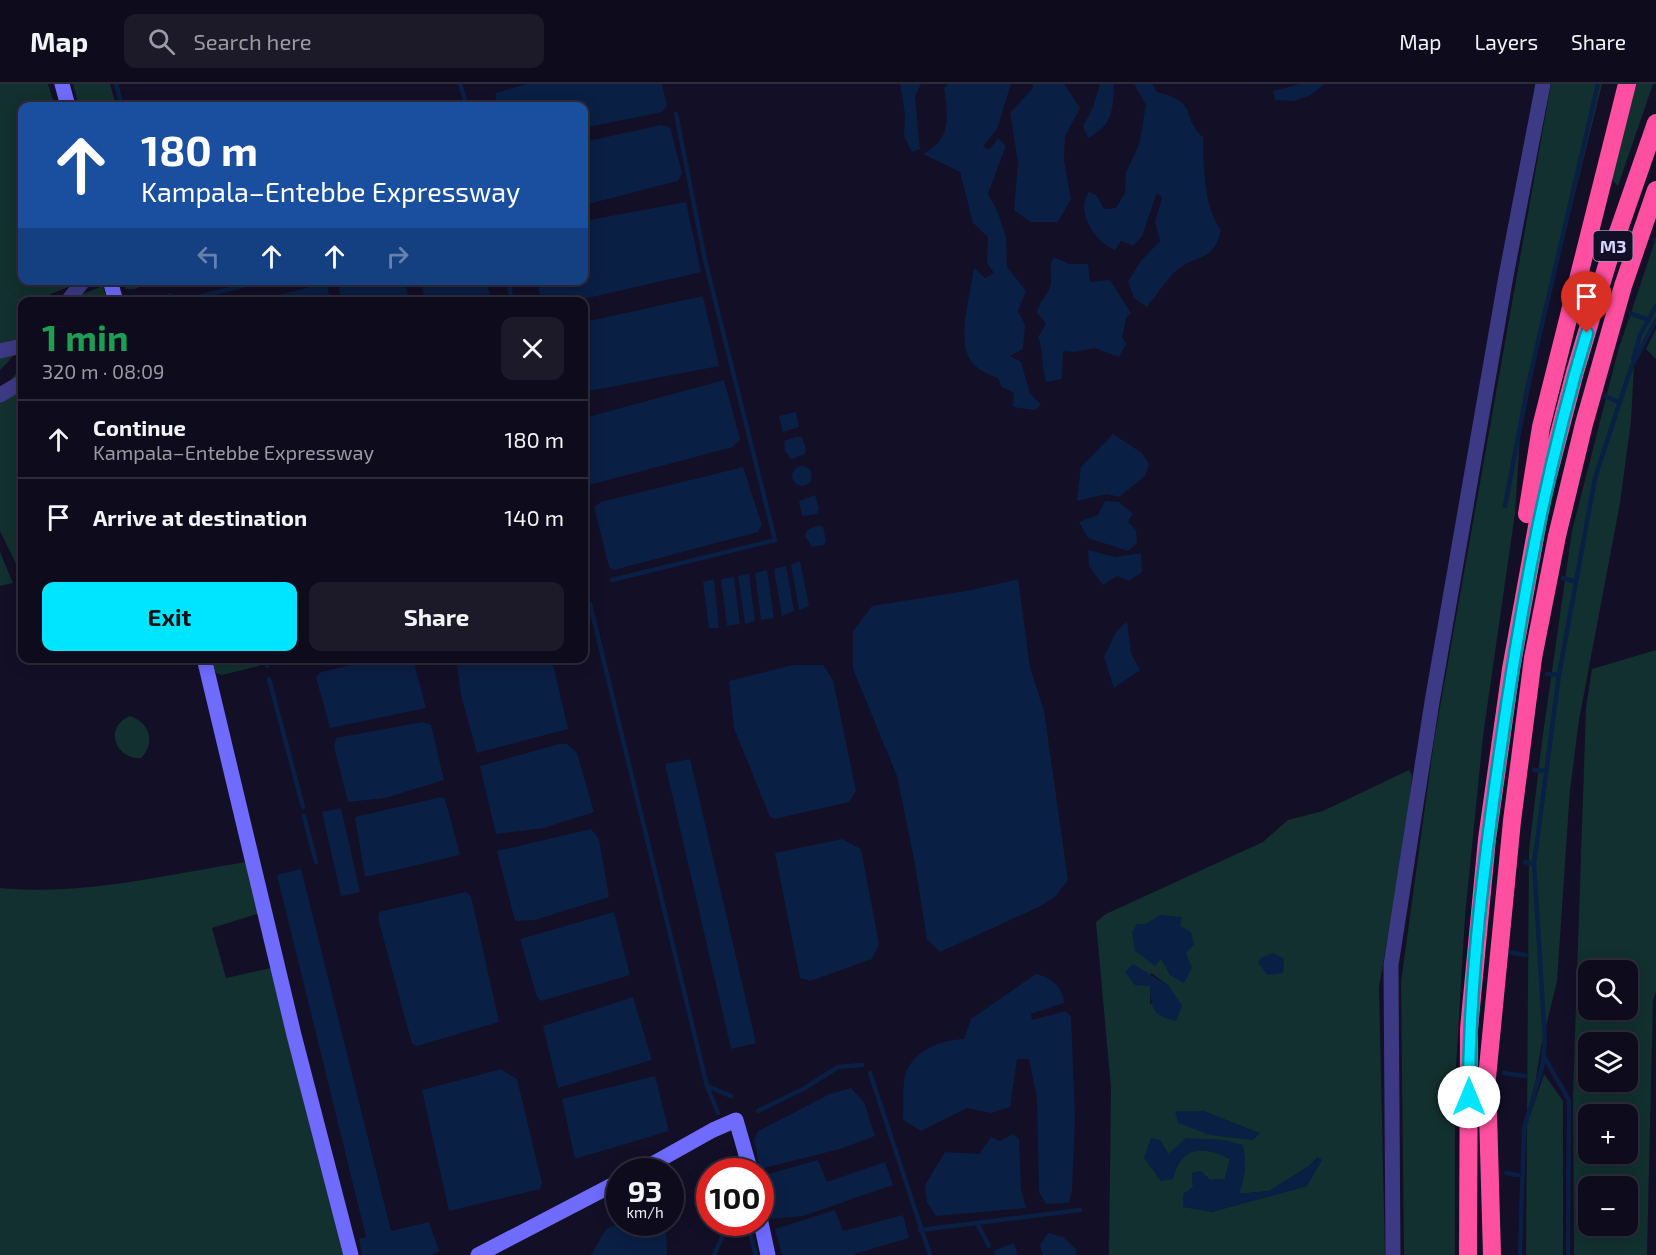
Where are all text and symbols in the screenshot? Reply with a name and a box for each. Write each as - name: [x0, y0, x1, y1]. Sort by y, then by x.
- search box: [124, 14, 544, 68]
- text: Map: [30, 24, 88, 58]
- icon: search: [145, 25, 178, 58]
- text: Search here: [193, 28, 312, 54]
- text: Map: [1399, 29, 1441, 54]
- text: Layers: [1474, 29, 1538, 54]
- text: Share: [1571, 29, 1626, 54]
- text: 180 m: [141, 124, 258, 174]
- icon: ahead: [42, 126, 120, 204]
- text: Kampala–Entebbe Expressway: [141, 175, 520, 207]
- road number: M3: [1594, 231, 1632, 261]
- icon: left: [192, 240, 225, 273]
- icon: ahead: [255, 240, 288, 273]
- icon: ahead: [318, 240, 351, 273]
- icon: right: [381, 240, 414, 273]
- pin: [1561, 271, 1612, 333]
- icon: arrive: [1570, 280, 1603, 313]
- text: 1 min: [42, 315, 129, 358]
- button: close: [501, 317, 564, 380]
- text: 320 m · 08:09: [42, 359, 164, 383]
- text: Continue: [93, 414, 186, 440]
- icon: ahead: [42, 423, 75, 456]
- text: 180 m: [504, 426, 564, 452]
- text: Kampala–Entebbe Expressway: [93, 440, 374, 464]
- icon: arrive: [42, 501, 75, 534]
- text: Arrive at destination: [93, 504, 307, 530]
- text: 140 m: [504, 504, 564, 530]
- button: Exit: [42, 582, 297, 651]
- button: Share: [309, 582, 564, 651]
- map controls: [1578, 960, 1638, 1236]
- button: search: [1578, 960, 1638, 1020]
- button: layers: [1578, 1032, 1638, 1092]
- position arrow: [1437, 1065, 1501, 1129]
- button: +: [1578, 1104, 1638, 1164]
- speed limit sign: 100: [696, 1158, 774, 1236]
- text: 93: [628, 1172, 662, 1208]
- button: −: [1578, 1176, 1638, 1236]
- text: km/h: [626, 1203, 664, 1221]

